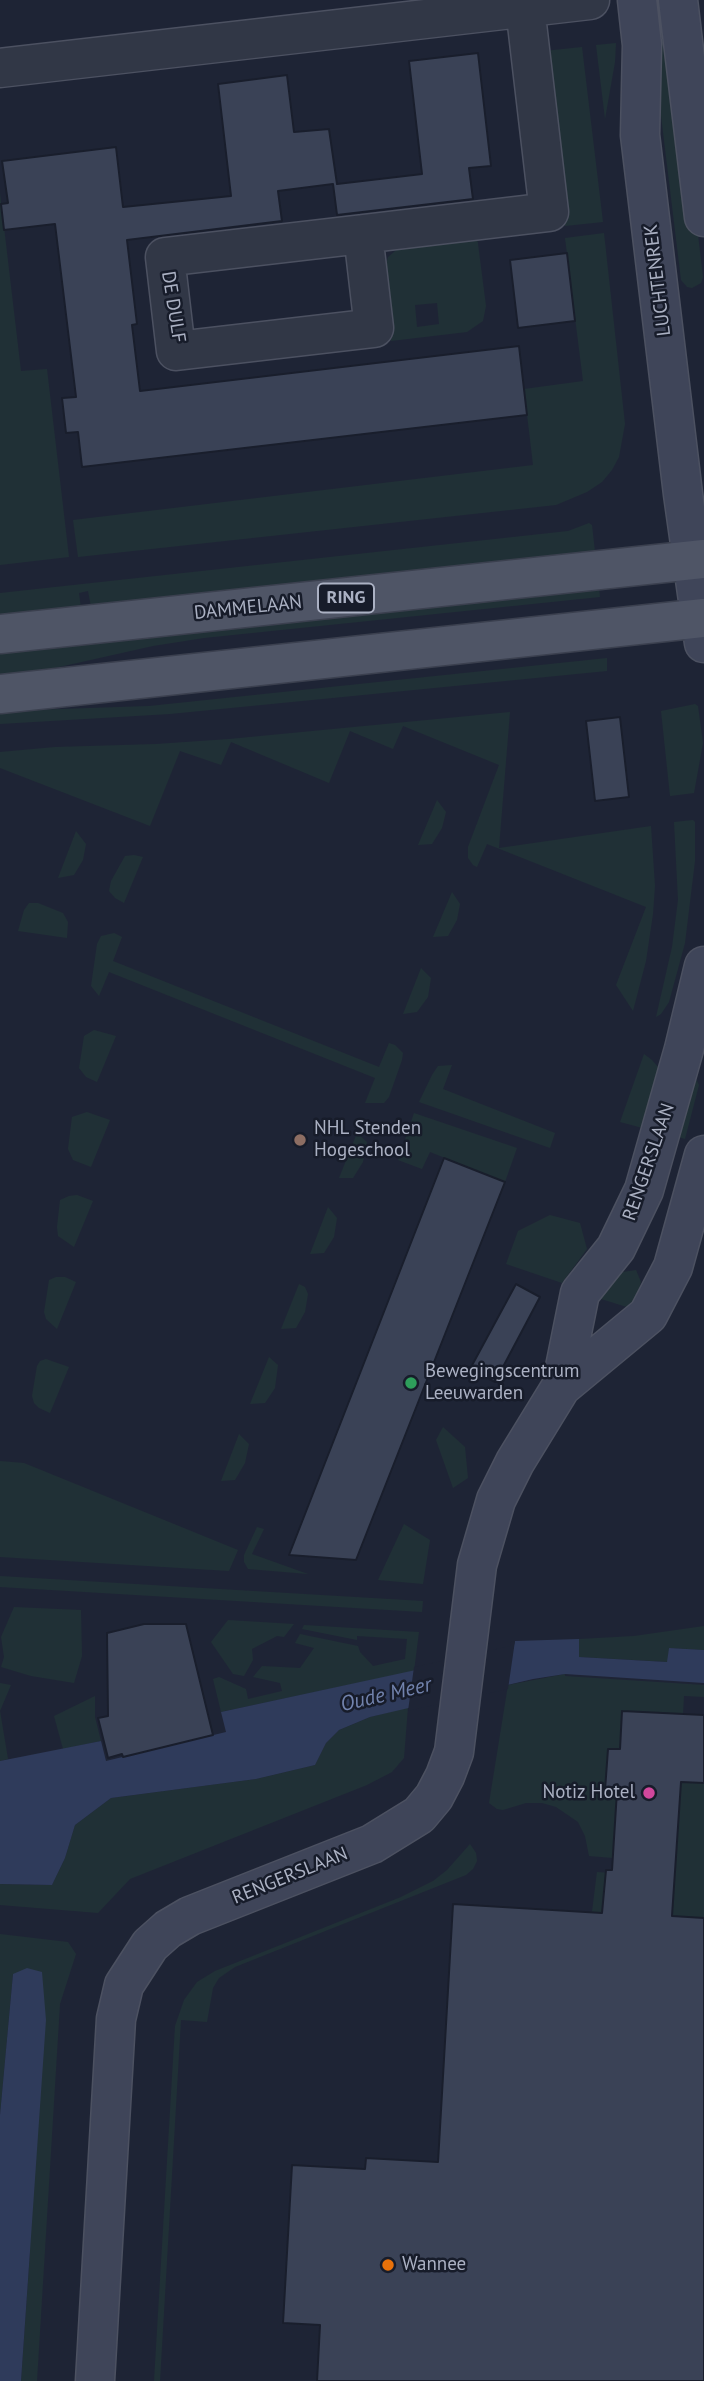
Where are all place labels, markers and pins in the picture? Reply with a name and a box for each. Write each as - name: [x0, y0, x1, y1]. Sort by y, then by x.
- place label: NHL Stenden Hogeschool: [314, 1118, 421, 1162]
- marker: NHL Stenden Hogeschool: [292, 1132, 308, 1148]
- place label: Bewegingscentrum Leeuwarden: [425, 1361, 579, 1405]
- marker: Bewegingscentrum Leeuwarden: [403, 1375, 419, 1391]
- place label: Notiz Hotel: [543, 1782, 635, 1804]
- marker: Notiz Hotel: [641, 1785, 657, 1801]
- place label: Wannee: [402, 2254, 466, 2276]
- marker: Wannee: [380, 2257, 396, 2273]

